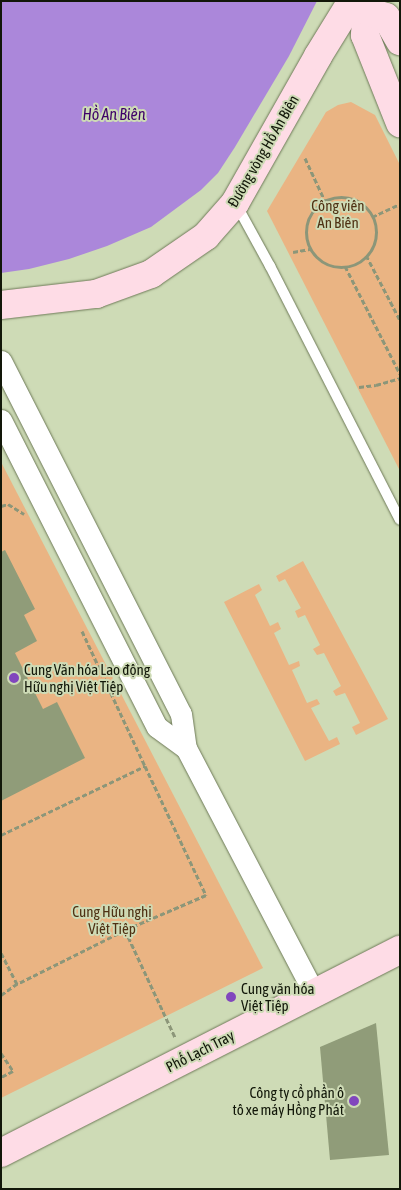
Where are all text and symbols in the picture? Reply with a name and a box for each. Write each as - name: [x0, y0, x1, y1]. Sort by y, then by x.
- street label: Đường vòng Hồ An Biên: [224, 92, 302, 210]
- water label: Hồ An Biên: [82, 104, 146, 124]
- park label: Công viên An Biên: [311, 196, 365, 231]
- place label: Cung Văn hóa Lao động Hữu nghị Việt Tiệp: [24, 660, 150, 695]
- marker: Cung Văn hóa Lao động Hữu nghị Việt Tiệp: [8, 672, 20, 684]
- park label: Cung Hữu nghị Việt Tiệp: [72, 902, 152, 937]
- place label: Cung văn hóa Việt Tiệp: [241, 979, 314, 1014]
- marker: Cung văn hóa Việt Tiệp: [225, 991, 237, 1003]
- street label: Phố Lạch Tray: [163, 1026, 237, 1076]
- place label: Công ty cổ phần ô tô xe máy Hồng Phát: [232, 1083, 344, 1118]
- marker: Công ty cổ phần ô tô xe máy Hồng Phát: [348, 1095, 360, 1107]

